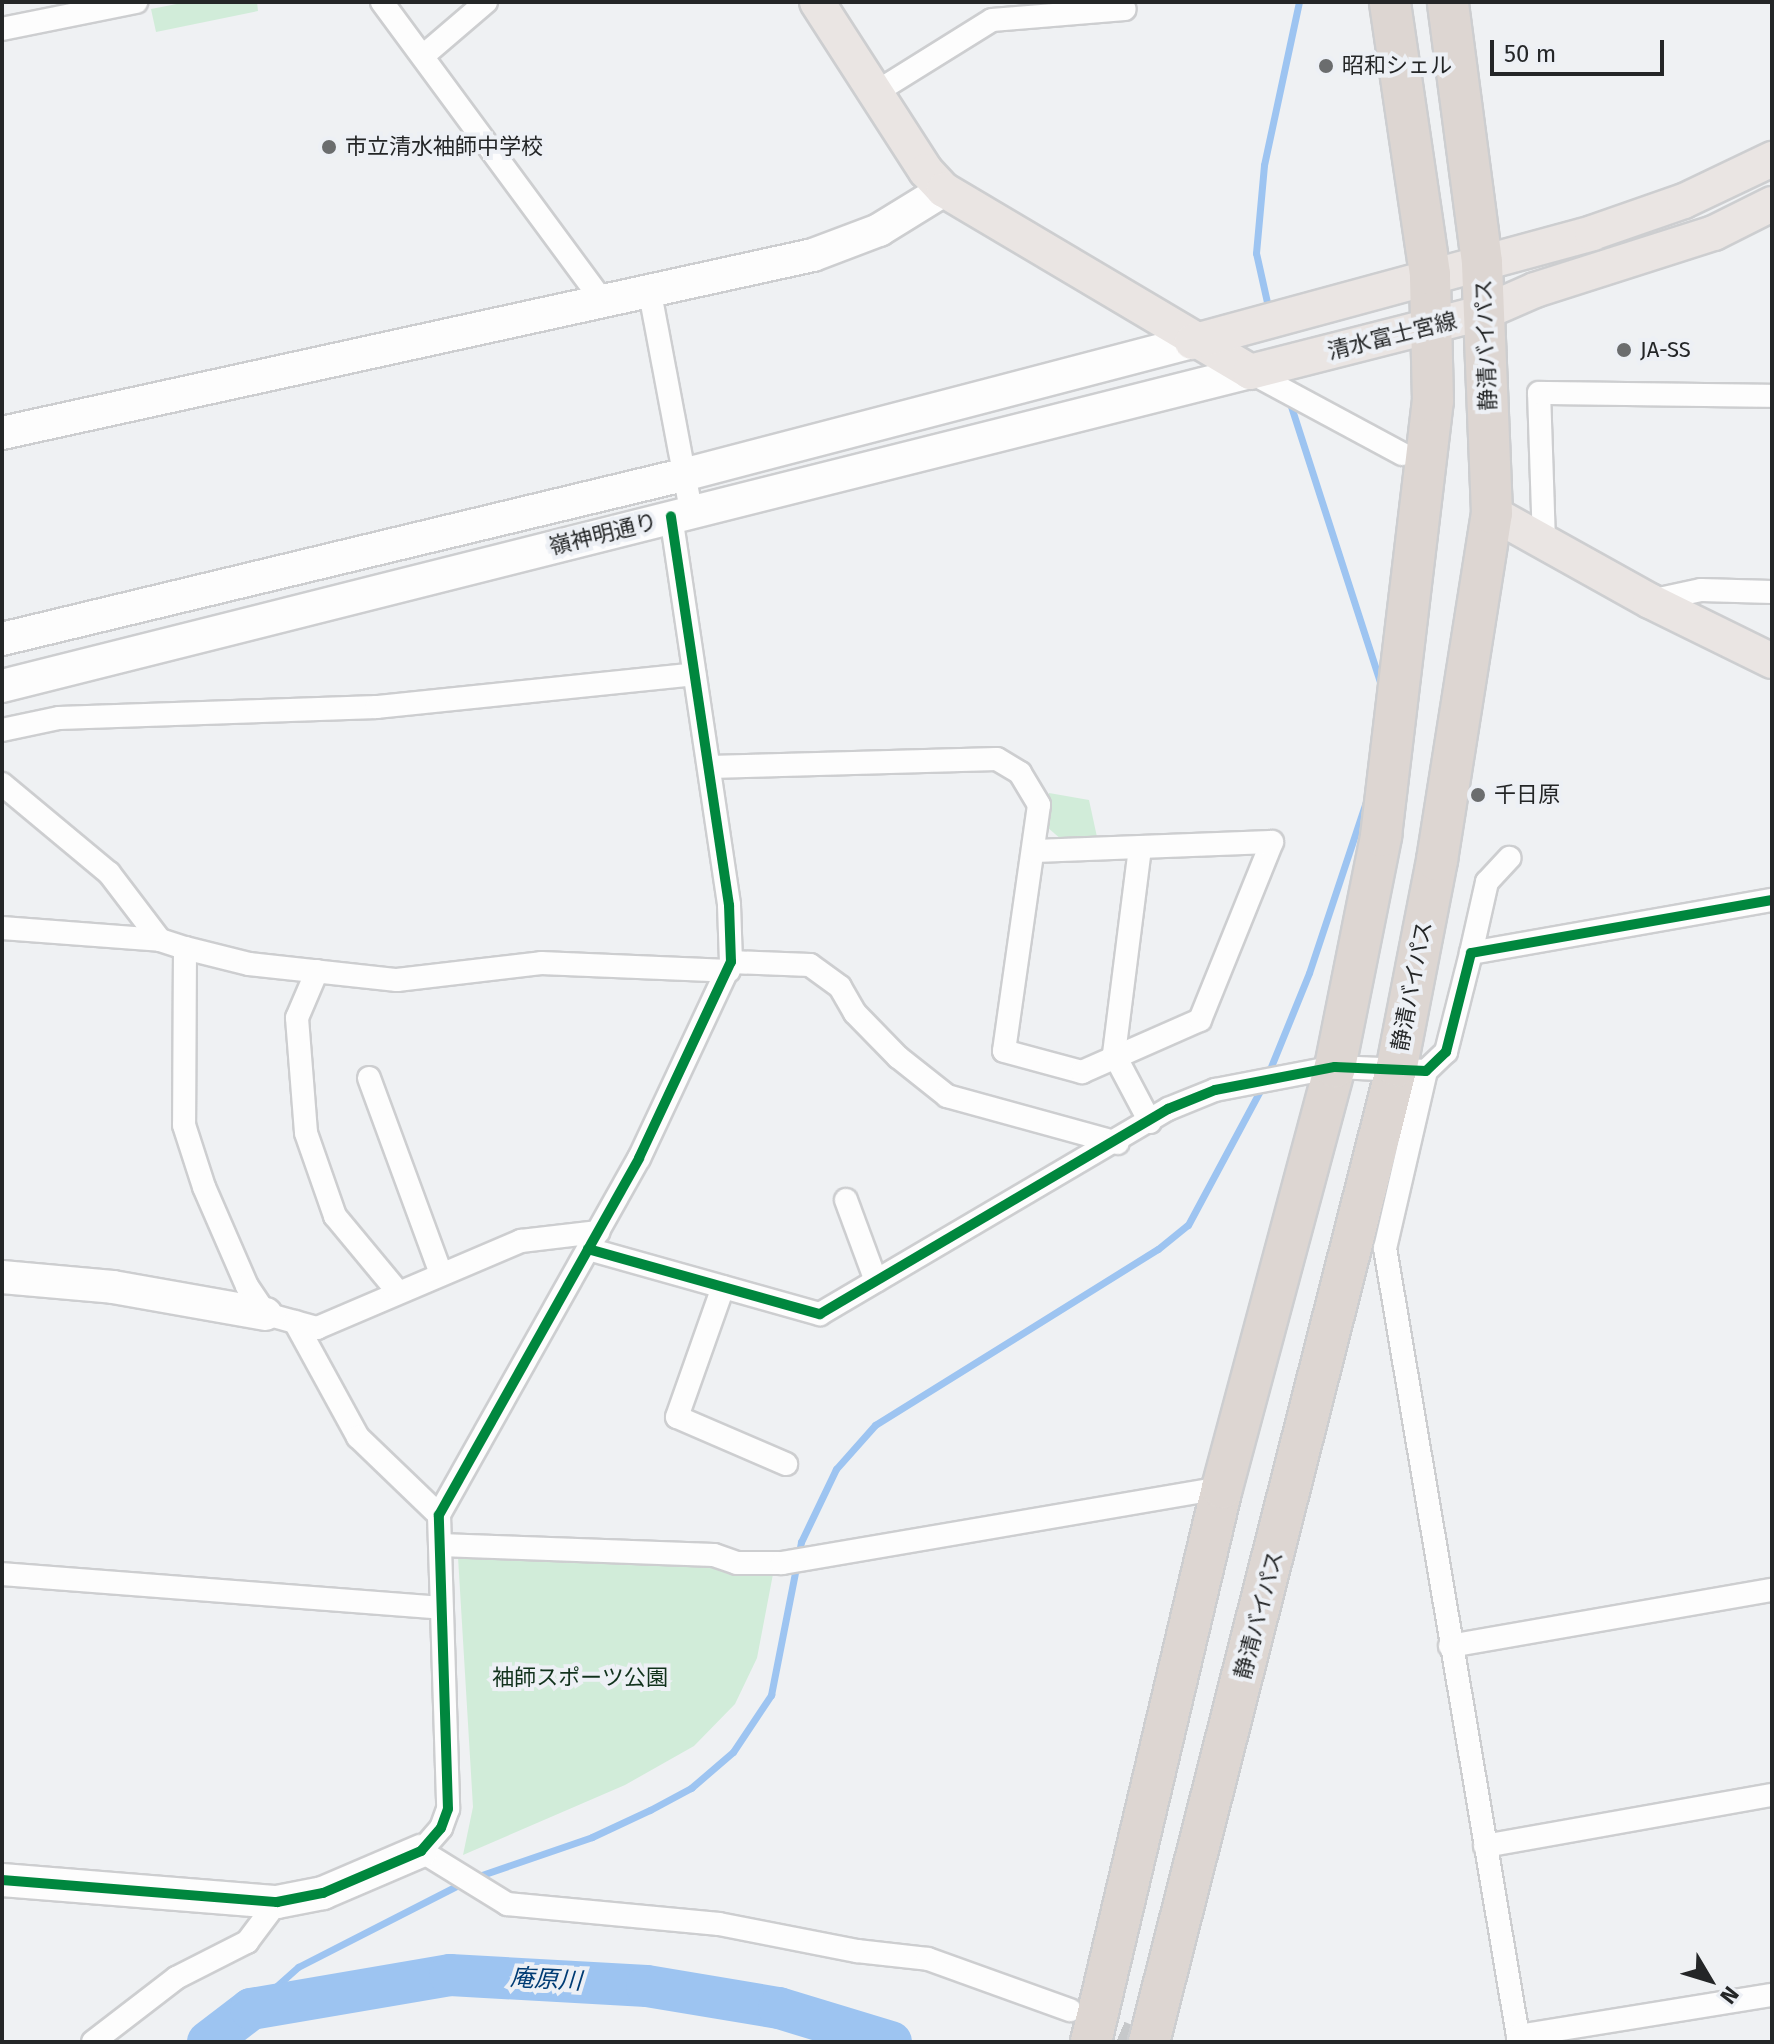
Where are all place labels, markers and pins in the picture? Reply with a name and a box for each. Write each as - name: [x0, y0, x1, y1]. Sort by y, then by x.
- place label: 昭和シェル: [1342, 53, 1452, 79]
- marker: 昭和シェル: [1317, 57, 1335, 75]
- place label: 市立清水袖師中学校: [345, 134, 543, 160]
- marker: 市立清水袖師中学校: [320, 138, 338, 156]
- place label: JA-SS: [1640, 337, 1691, 363]
- marker: JA-SS: [1615, 341, 1633, 359]
- place label: 千日原: [1494, 782, 1560, 808]
- marker: 千日原: [1469, 786, 1487, 804]

